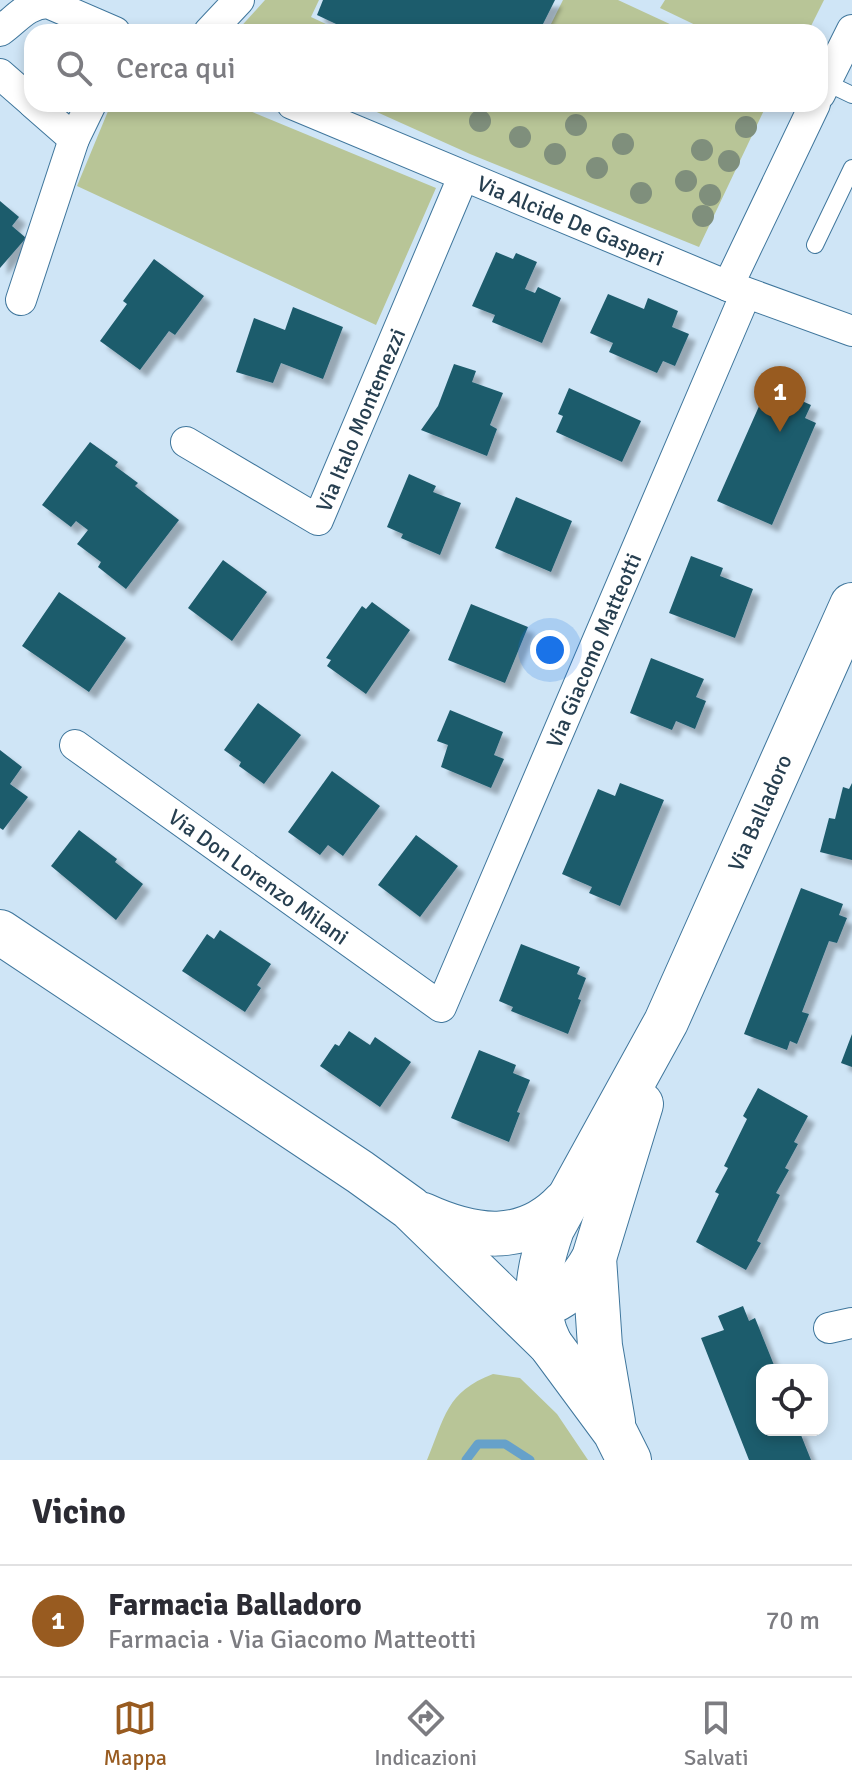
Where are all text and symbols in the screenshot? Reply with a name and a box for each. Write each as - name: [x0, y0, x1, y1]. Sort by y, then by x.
- search box: [24, 24, 828, 112]
- icon: search: [52, 46, 96, 90]
- text: Cerca qui: [116, 50, 236, 87]
- street label: Via Alcide De Gasperi: [473, 169, 668, 271]
- street label: Via Italo Montemezzi: [310, 324, 411, 516]
- pin: 1: [754, 366, 806, 432]
- street label: Via Giacomo Matteotti: [540, 549, 647, 752]
- your location: [530, 630, 570, 670]
- street label: Via Balladoro: [722, 750, 797, 875]
- street label: Via Don Lorenzo Milani: [163, 803, 354, 950]
- map controls: [756, 1364, 828, 1436]
- button: locate: [756, 1364, 828, 1436]
- text: Vicino: [32, 1491, 126, 1533]
- text: Farmacia Balladoro: [108, 1587, 362, 1624]
- text: 1: [51, 1605, 65, 1637]
- text: 70 m: [765, 1605, 820, 1637]
- text: Farmacia · Via Giacomo Matteotti: [108, 1624, 476, 1656]
- tab: Mappa: [104, 1696, 167, 1771]
- tab: Indicazioni: [374, 1696, 477, 1771]
- tab: Salvati: [684, 1696, 748, 1771]

